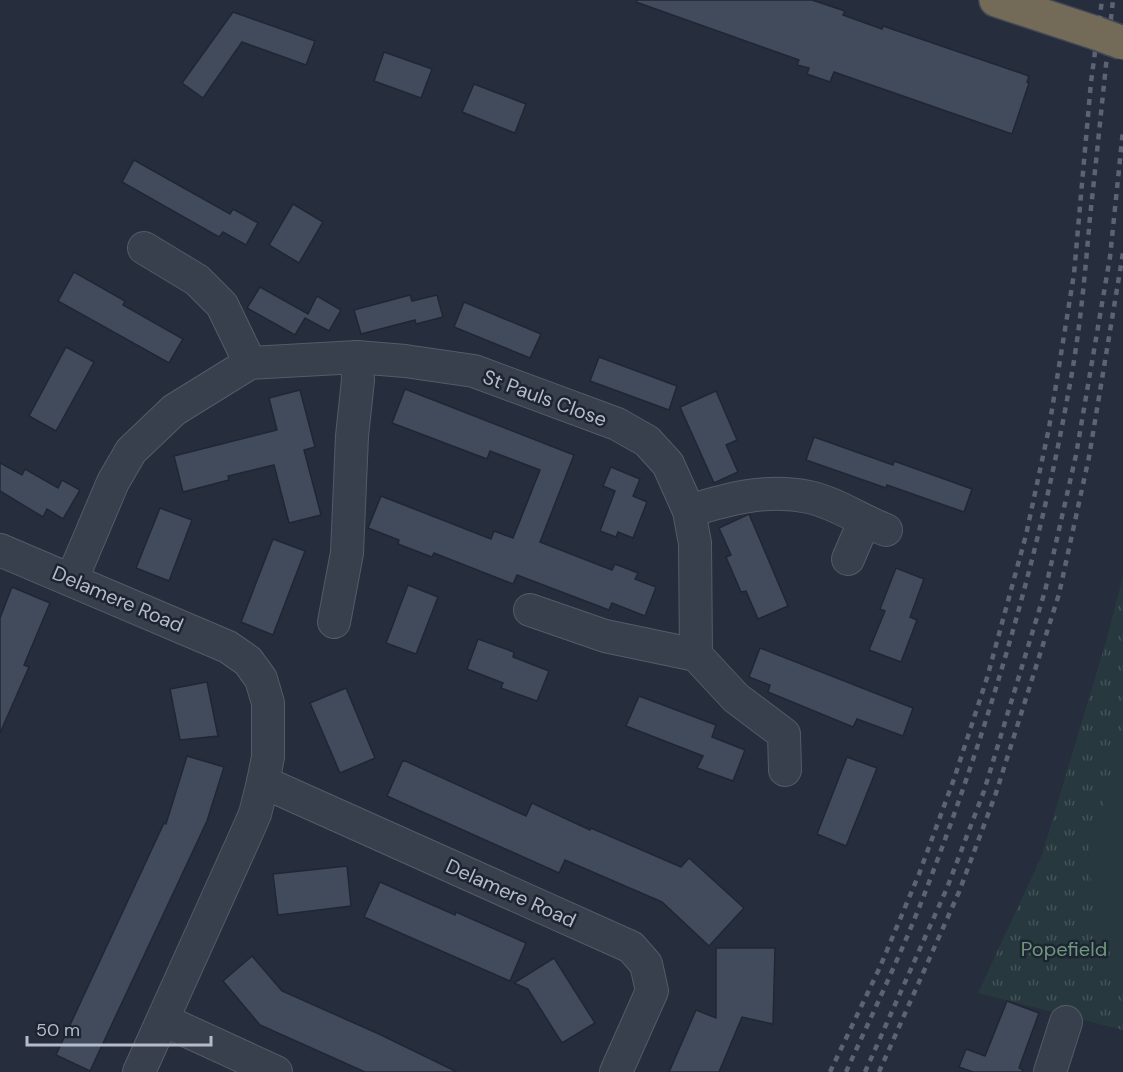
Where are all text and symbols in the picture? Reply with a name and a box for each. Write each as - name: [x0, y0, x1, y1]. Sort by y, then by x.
- street label: St Pauls Close: [479, 364, 611, 432]
- street label: Delamere Road: [49, 560, 187, 638]
- street label: Delamere Road: [442, 853, 580, 933]
- park label: Popefield: [1021, 936, 1107, 962]
- scale bar: [27, 1009, 212, 1047]
- text: 50 m: [36, 1018, 80, 1042]

